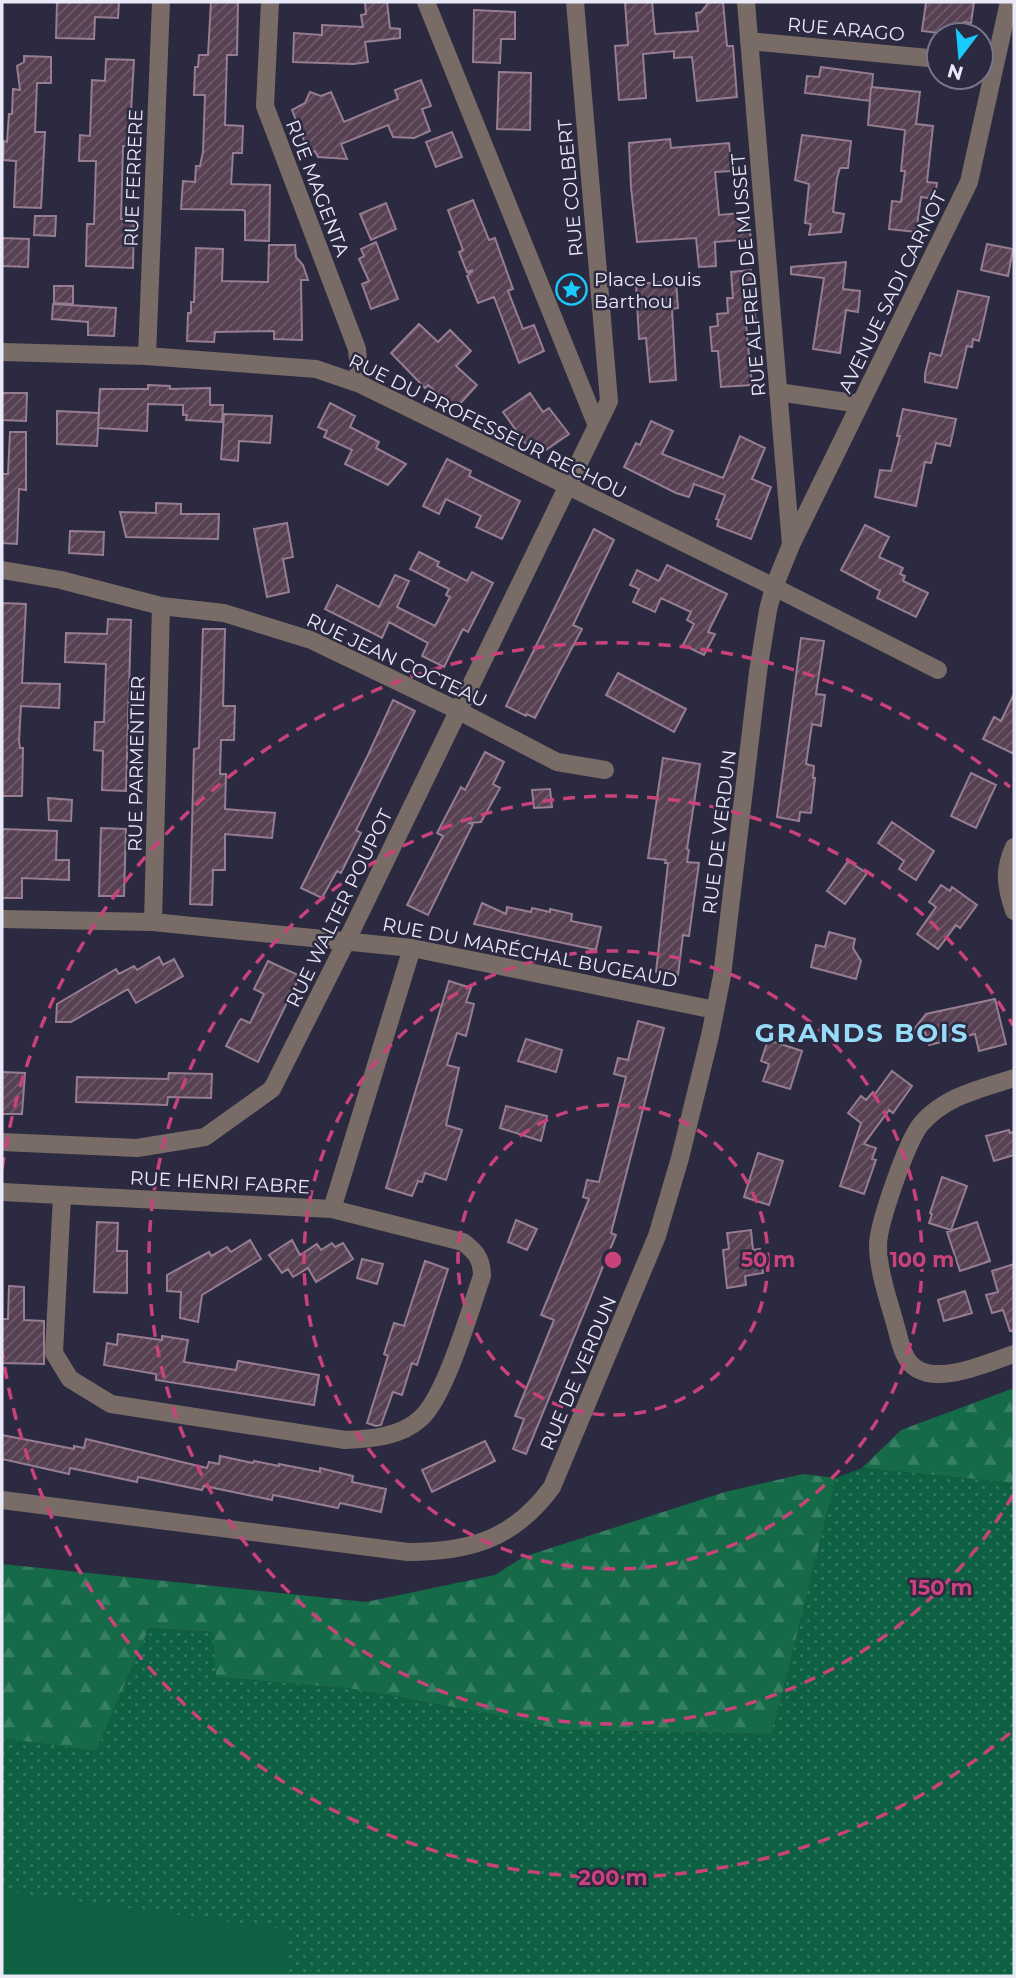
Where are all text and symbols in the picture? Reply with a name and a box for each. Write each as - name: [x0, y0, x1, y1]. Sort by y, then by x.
- street label: RUE ARAGO: [786, 13, 906, 46]
- north arrow: [925, 21, 995, 91]
- text: N: [945, 59, 966, 85]
- street label: RUE FERRERE: [120, 109, 147, 247]
- street label: RUE MAGENTA: [281, 116, 354, 260]
- street label: RUE COLBERT: [553, 118, 588, 258]
- street label: RUE ALFRED DE MUSSET: [726, 152, 771, 397]
- street label: AVENUE SADI CARNOT: [834, 188, 951, 397]
- place label: Place Louis Barthou: [594, 268, 701, 313]
- place icon: Place Louis Barthou: [554, 273, 588, 307]
- street label: RUE DU PROFESSEUR RECHOU: [345, 349, 630, 504]
- street label: RUE JEAN COCTEAU: [303, 608, 491, 712]
- street label: RUE PARMENTIER: [123, 676, 150, 852]
- street label: RUE DE VERDUN: [698, 749, 741, 916]
- street label: RUE WALTER POUPOT: [281, 805, 397, 1011]
- street label: RUE DU MARÉCHAL BUGEAUD: [380, 913, 679, 992]
- district label: GRANDS BOIS: [755, 1017, 969, 1049]
- street label: RUE HENRI FABRE: [129, 1166, 311, 1199]
- text: 50 m: [741, 1247, 795, 1272]
- text: 100 m: [890, 1247, 954, 1272]
- centre of rings: [601, 1248, 625, 1272]
- street label: RUE DE VERDUN: [536, 1293, 621, 1454]
- text: 150 m: [910, 1575, 972, 1600]
- text: 200 m: [579, 1865, 647, 1890]

